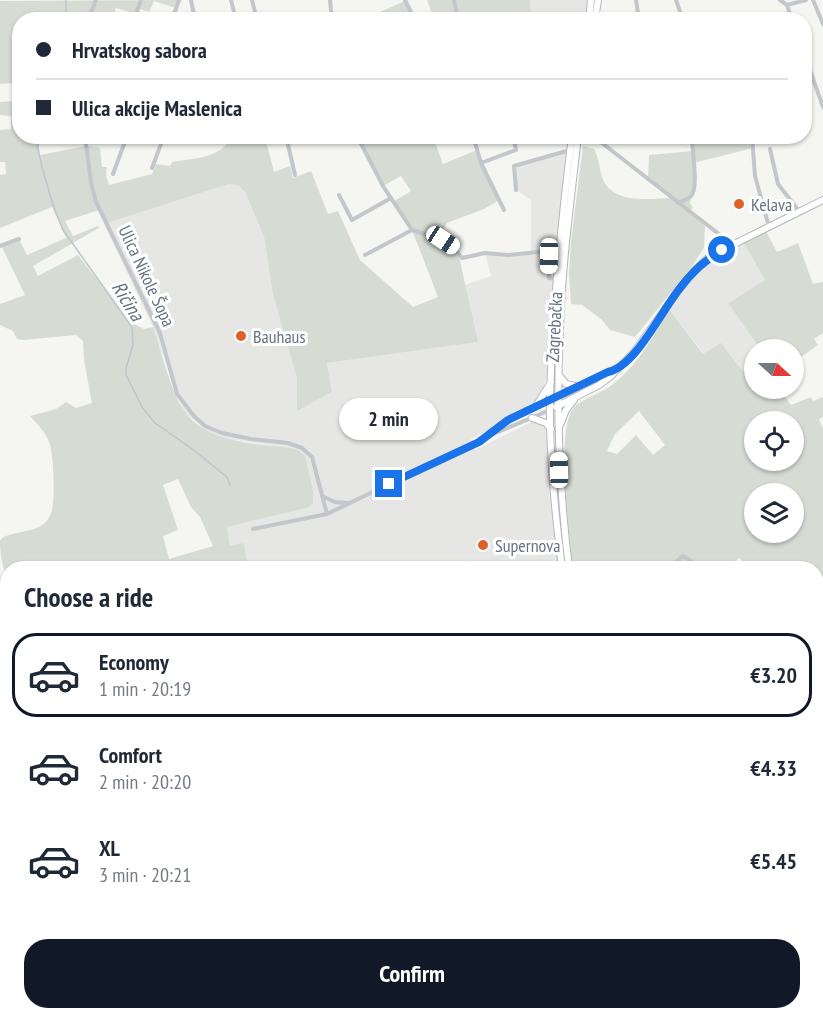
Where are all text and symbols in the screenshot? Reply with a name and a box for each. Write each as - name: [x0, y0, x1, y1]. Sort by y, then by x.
- text: Hrvatskog sabora: [72, 36, 207, 64]
- text: Ulica akcije Maslenica: [72, 94, 242, 122]
- place label: Kelava: [751, 193, 792, 216]
- marker: Kelava: [732, 197, 746, 211]
- street label: Ulica Nikole Šopa: [114, 222, 180, 330]
- car: [423, 223, 463, 257]
- route start: [708, 236, 735, 263]
- car: [540, 238, 558, 274]
- water label: Ričina: [106, 276, 151, 327]
- street label: Zagrebačka: [541, 291, 567, 363]
- place label: Bauhaus: [253, 325, 306, 348]
- marker: Bauhaus: [234, 329, 248, 343]
- north arrow: [744, 339, 804, 399]
- map controls: [744, 339, 804, 543]
- callout: 2 min: [340, 397, 438, 439]
- text: 2 min: [368, 406, 409, 432]
- button: locate: [744, 411, 804, 471]
- car: [550, 452, 568, 488]
- route end: [375, 470, 402, 497]
- button: layers: [744, 483, 804, 543]
- place label: Supernova: [495, 534, 560, 557]
- marker: Supernova: [476, 538, 490, 552]
- text: Choose a ride: [24, 580, 153, 614]
- icon: car: [27, 648, 81, 702]
- text: Economy: [99, 648, 169, 676]
- text: €3.20: [750, 661, 797, 689]
- text: 1 min · 20:19: [99, 676, 191, 702]
- icon: car: [27, 741, 81, 795]
- text: Comfort: [99, 741, 162, 769]
- text: €4.33: [750, 754, 797, 782]
- text: 2 min · 20:20: [99, 769, 191, 795]
- icon: car: [27, 834, 81, 888]
- text: XL: [99, 834, 120, 862]
- text: €5.45: [750, 847, 797, 875]
- text: 3 min · 20:21: [99, 862, 191, 888]
- button: Confirm: [24, 939, 800, 1008]

